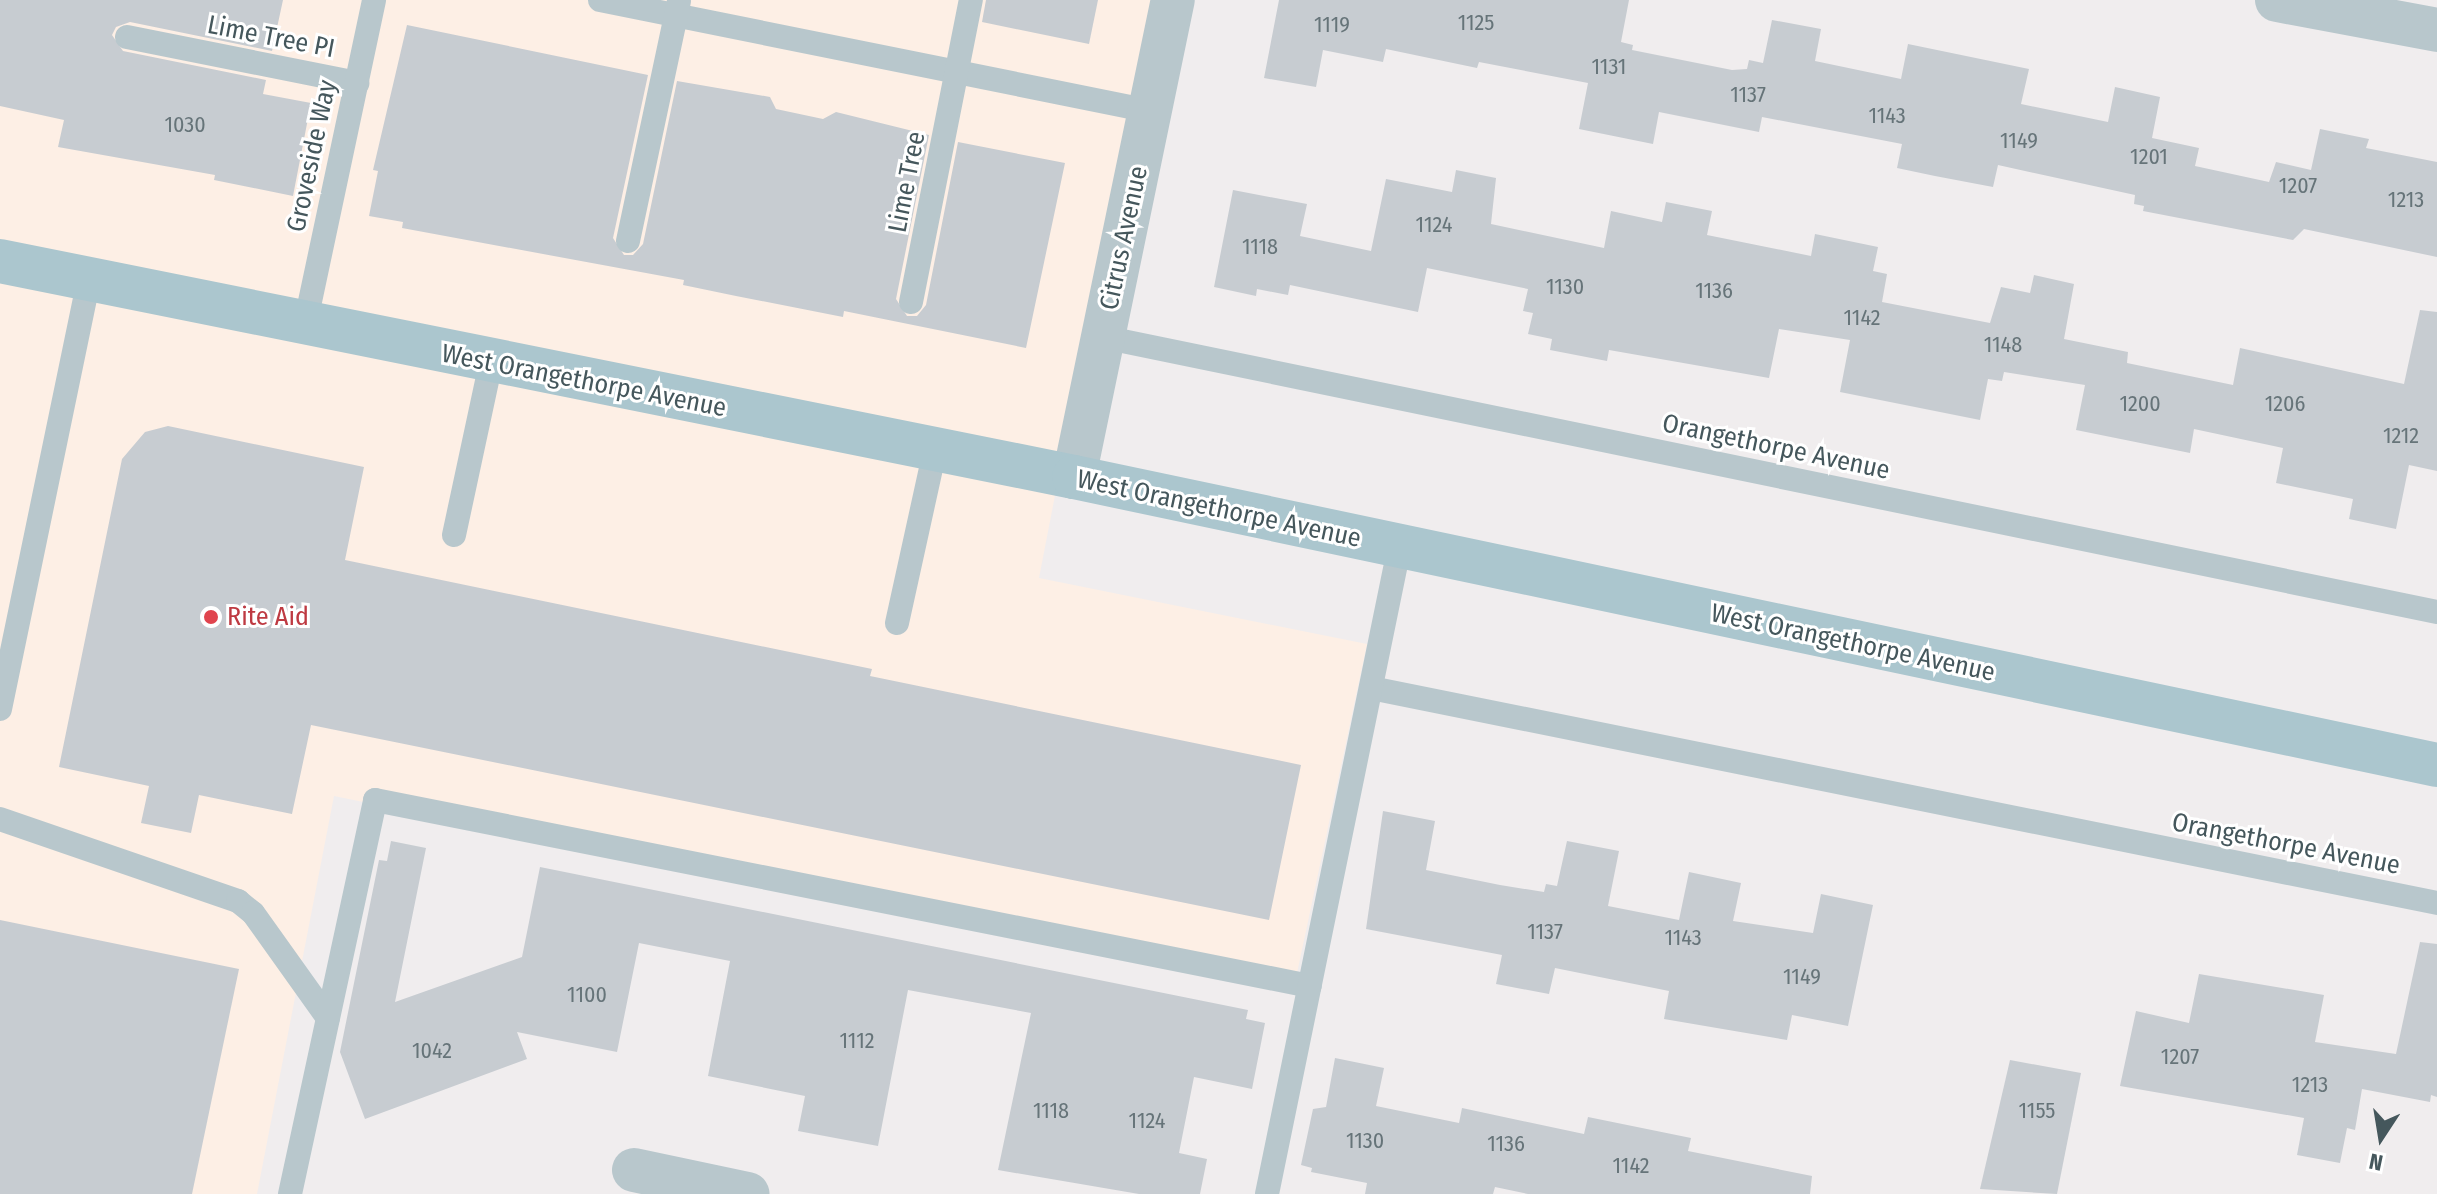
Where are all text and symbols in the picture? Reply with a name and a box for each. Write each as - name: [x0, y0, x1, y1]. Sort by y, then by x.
- street label: Lime Tree PI: [205, 9, 337, 65]
- house number: 1125: [1458, 10, 1494, 36]
- house number: 1119: [1314, 12, 1350, 38]
- house number: 1131: [1592, 54, 1626, 80]
- street label: Groveside Way: [281, 77, 343, 235]
- house number: 1137: [1730, 82, 1766, 108]
- house number: 1143: [1868, 103, 1906, 129]
- house number: 1030: [164, 112, 206, 138]
- house number: 1149: [2000, 128, 2038, 154]
- street label: Lime Tree: [882, 129, 932, 235]
- house number: 1201: [2130, 144, 2168, 170]
- street label: Citrus Avenue: [1094, 163, 1154, 313]
- house number: 1207: [2279, 173, 2317, 199]
- house number: 1213: [2388, 187, 2424, 213]
- house number: 1124: [1416, 212, 1452, 238]
- house number: 1118: [1242, 234, 1278, 260]
- house number: 1130: [1546, 274, 1584, 300]
- house number: 1136: [1695, 278, 1733, 304]
- house number: 1142: [1844, 305, 1880, 331]
- house number: 1148: [1984, 332, 2022, 358]
- street label: West Orangethorpe Avenue: [439, 338, 729, 424]
- house number: 1200: [2119, 391, 2161, 417]
- house number: 1206: [2265, 391, 2305, 417]
- street label: Orangethorpe Avenue: [1660, 408, 1892, 486]
- house number: 1212: [2383, 423, 2419, 449]
- street label: West Orangethorpe Avenue: [1074, 464, 1364, 554]
- street label: West Orangethorpe Avenue: [1708, 598, 1998, 688]
- place label: Rite Aid: [227, 601, 309, 633]
- marker: Rite Aid: [202, 608, 220, 626]
- street label: Orangethorpe Avenue: [2169, 807, 2403, 881]
- house number: 1137: [1527, 919, 1563, 945]
- house number: 1143: [1664, 925, 1702, 951]
- house number: 1149: [1783, 964, 1821, 990]
- house number: 1100: [567, 982, 607, 1008]
- house number: 1112: [840, 1028, 874, 1054]
- house number: 1042: [412, 1038, 452, 1064]
- house number: 1207: [2161, 1044, 2199, 1070]
- house number: 1213: [2292, 1072, 2328, 1098]
- house number: 1118: [1033, 1098, 1069, 1124]
- house number: 1155: [2019, 1098, 2055, 1124]
- north arrow: [2341, 1098, 2421, 1178]
- house number: 1124: [1129, 1108, 1165, 1134]
- house number: 1130: [1346, 1128, 1384, 1154]
- house number: 1136: [1487, 1131, 1525, 1157]
- text: N: [2367, 1147, 2385, 1177]
- house number: 1142: [1613, 1153, 1649, 1179]

